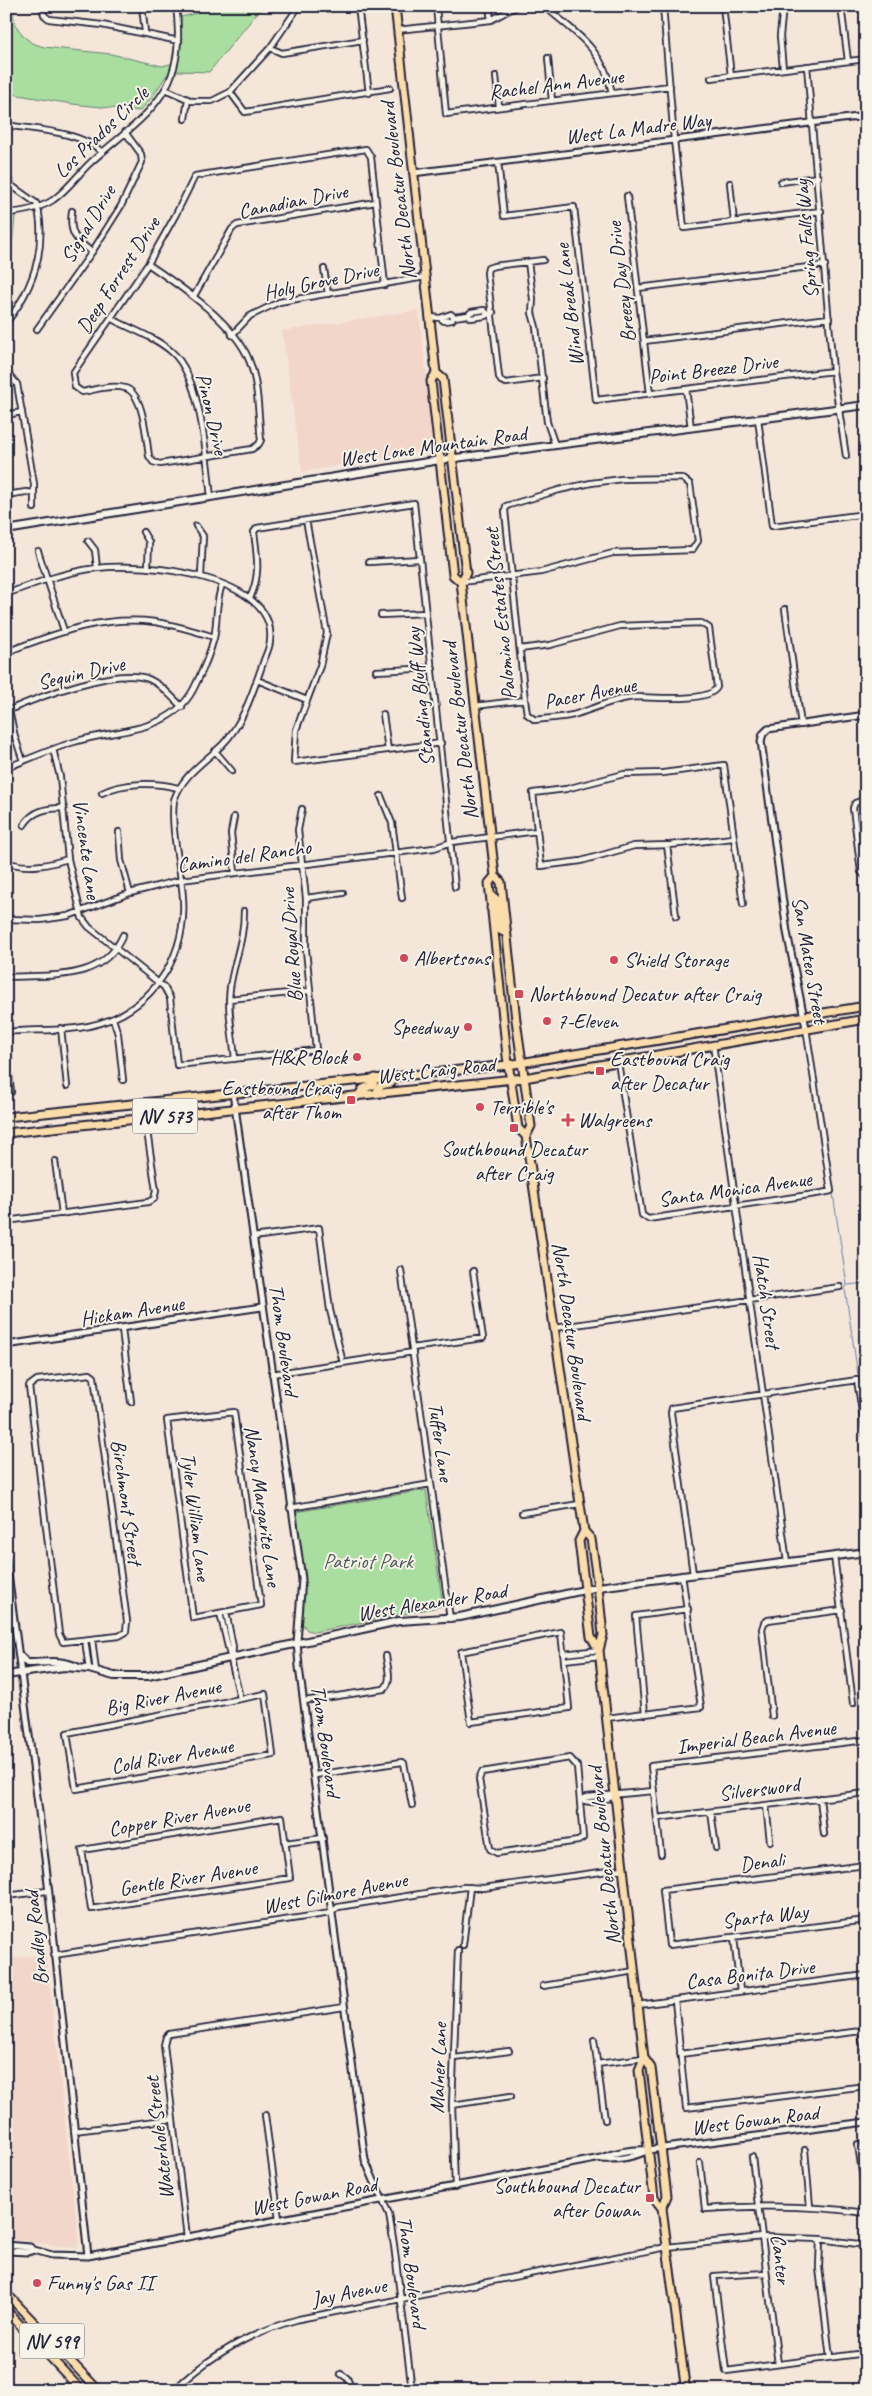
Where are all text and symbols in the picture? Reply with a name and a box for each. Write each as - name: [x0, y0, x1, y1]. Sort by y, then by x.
- street label: Rachel Ann Avenue: [487, 63, 626, 105]
- street label: Los Prados Circle: [48, 80, 155, 184]
- street label: North Decatur Boulevard: [374, 97, 422, 282]
- street label: West La Madre Way: [564, 106, 714, 150]
- street label: Canadian Drive: [236, 177, 351, 224]
- street label: Spring Falls Way: [788, 177, 824, 300]
- street label: Signal Drive: [55, 179, 122, 268]
- street label: Deep Forrest Drive: [71, 211, 166, 338]
- street label: Breezy Day Drive: [601, 219, 641, 344]
- street label: Wind Break Lane: [548, 241, 589, 368]
- street label: Holy Grove Drive: [261, 256, 382, 306]
- street label: Point Breeze Drive: [647, 348, 781, 390]
- street label: Pinon Drive: [190, 371, 234, 459]
- street label: West Lone Mountain Road: [338, 420, 532, 472]
- street label: Palomino Estates Street: [478, 525, 522, 701]
- street label: Standing Bluff Way: [400, 625, 440, 768]
- street label: North Decatur Boulevard: [436, 637, 484, 822]
- street label: Sequin Drive: [35, 650, 128, 696]
- street label: Pacer Avenue: [542, 671, 639, 715]
- street label: Vincente Lane: [67, 797, 107, 902]
- street label: Camino del Rancho: [176, 834, 314, 878]
- street label: Blue Royal Drive: [274, 886, 308, 1003]
- street label: San Mateo Street: [786, 895, 834, 1028]
- place label: Albertsons: [414, 945, 492, 971]
- place label: Shield Storage: [624, 947, 729, 973]
- marker: Albertsons: [398, 952, 410, 964]
- marker: Shield Storage: [608, 954, 620, 966]
- place label: Northbound Decatur after Craig: [529, 981, 762, 1007]
- marker: Northbound Decatur after Craig: [513, 988, 525, 1000]
- place label: 7-Eleven: [557, 1008, 620, 1034]
- place label: Speedway: [391, 1014, 460, 1040]
- marker: 7-Eleven: [541, 1015, 553, 1027]
- marker: Speedway: [462, 1021, 474, 1033]
- place label: H&R Block: [270, 1044, 348, 1070]
- place label: Eastbound Craig after Decatur: [610, 1046, 731, 1096]
- marker: H&R Block: [351, 1051, 363, 1063]
- street label: West Craig Road: [376, 1051, 500, 1089]
- marker: Eastbound Craig after Decatur: [594, 1065, 606, 1077]
- place label: Eastbound Craig after Thom: [221, 1075, 343, 1125]
- marker: Eastbound Craig after Thom: [345, 1094, 357, 1106]
- place label: Terrible's: [490, 1094, 555, 1120]
- road number: NV 573: [132, 1098, 198, 1134]
- marker: Terrible's: [474, 1101, 486, 1113]
- place label: Walgreens: [578, 1107, 653, 1133]
- marker: Walgreens: [562, 1114, 574, 1126]
- marker: Southbound Decatur after Craig: [508, 1122, 520, 1134]
- place label: Southbound Decatur after Craig: [441, 1136, 589, 1186]
- street label: Santa Monica Avenue: [657, 1165, 814, 1213]
- street label: North Decatur Boulevard: [547, 1240, 598, 1425]
- street label: Hatch Street: [747, 1252, 787, 1353]
- street label: Thom Boulevard: [263, 1282, 305, 1400]
- street label: Hickam Avenue: [78, 1290, 187, 1332]
- street label: Tuffer Lane: [423, 1401, 460, 1485]
- street label: Nancy Margarite Lane: [239, 1424, 287, 1590]
- street label: Birchmont Street: [105, 1438, 149, 1569]
- street label: Tyler William Lane: [175, 1452, 217, 1584]
- park label: Patriot Park: [323, 1548, 414, 1574]
- street label: West Alexander Road: [356, 1577, 512, 1627]
- street label: Big River Avenue: [103, 1673, 224, 1721]
- street label: Thom Boulevard: [305, 1683, 347, 1801]
- street label: Imperial Beach Avenue: [675, 1714, 838, 1760]
- street label: Cold River Avenue: [109, 1732, 236, 1780]
- street label: North Decatur Boulevard: [581, 1762, 626, 1946]
- street label: Silversword: [717, 1771, 804, 1807]
- street label: Copper River Avenue: [106, 1791, 254, 1842]
- street label: Denali: [738, 1846, 789, 1878]
- street label: Gentle River Avenue: [117, 1854, 261, 1902]
- street label: West Gilmore Avenue: [261, 1866, 411, 1920]
- street label: Bradley Road: [18, 1886, 54, 1986]
- street label: Sparta Way: [721, 1898, 811, 1934]
- street label: Casa Bonita Drive: [684, 1953, 818, 1995]
- street label: Malner Lane: [423, 2020, 453, 2114]
- street label: Waterhole Street: [138, 2073, 179, 2201]
- street label: West Gowan Road: [690, 2099, 824, 2141]
- street label: West Gowan Road: [249, 2170, 383, 2221]
- place label: Southbound Decatur after Gowan: [494, 2173, 642, 2223]
- marker: Southbound Decatur after Gowan: [644, 2192, 656, 2204]
- street label: Thom Boulevard: [391, 2214, 433, 2332]
- street label: Canter: [765, 2233, 797, 2287]
- place label: Funny's Gas II: [47, 2270, 158, 2296]
- street label: Jay Avenue: [308, 2272, 391, 2312]
- marker: Funny's Gas II: [31, 2277, 43, 2289]
- road number: NV 599: [20, 2324, 84, 2358]

